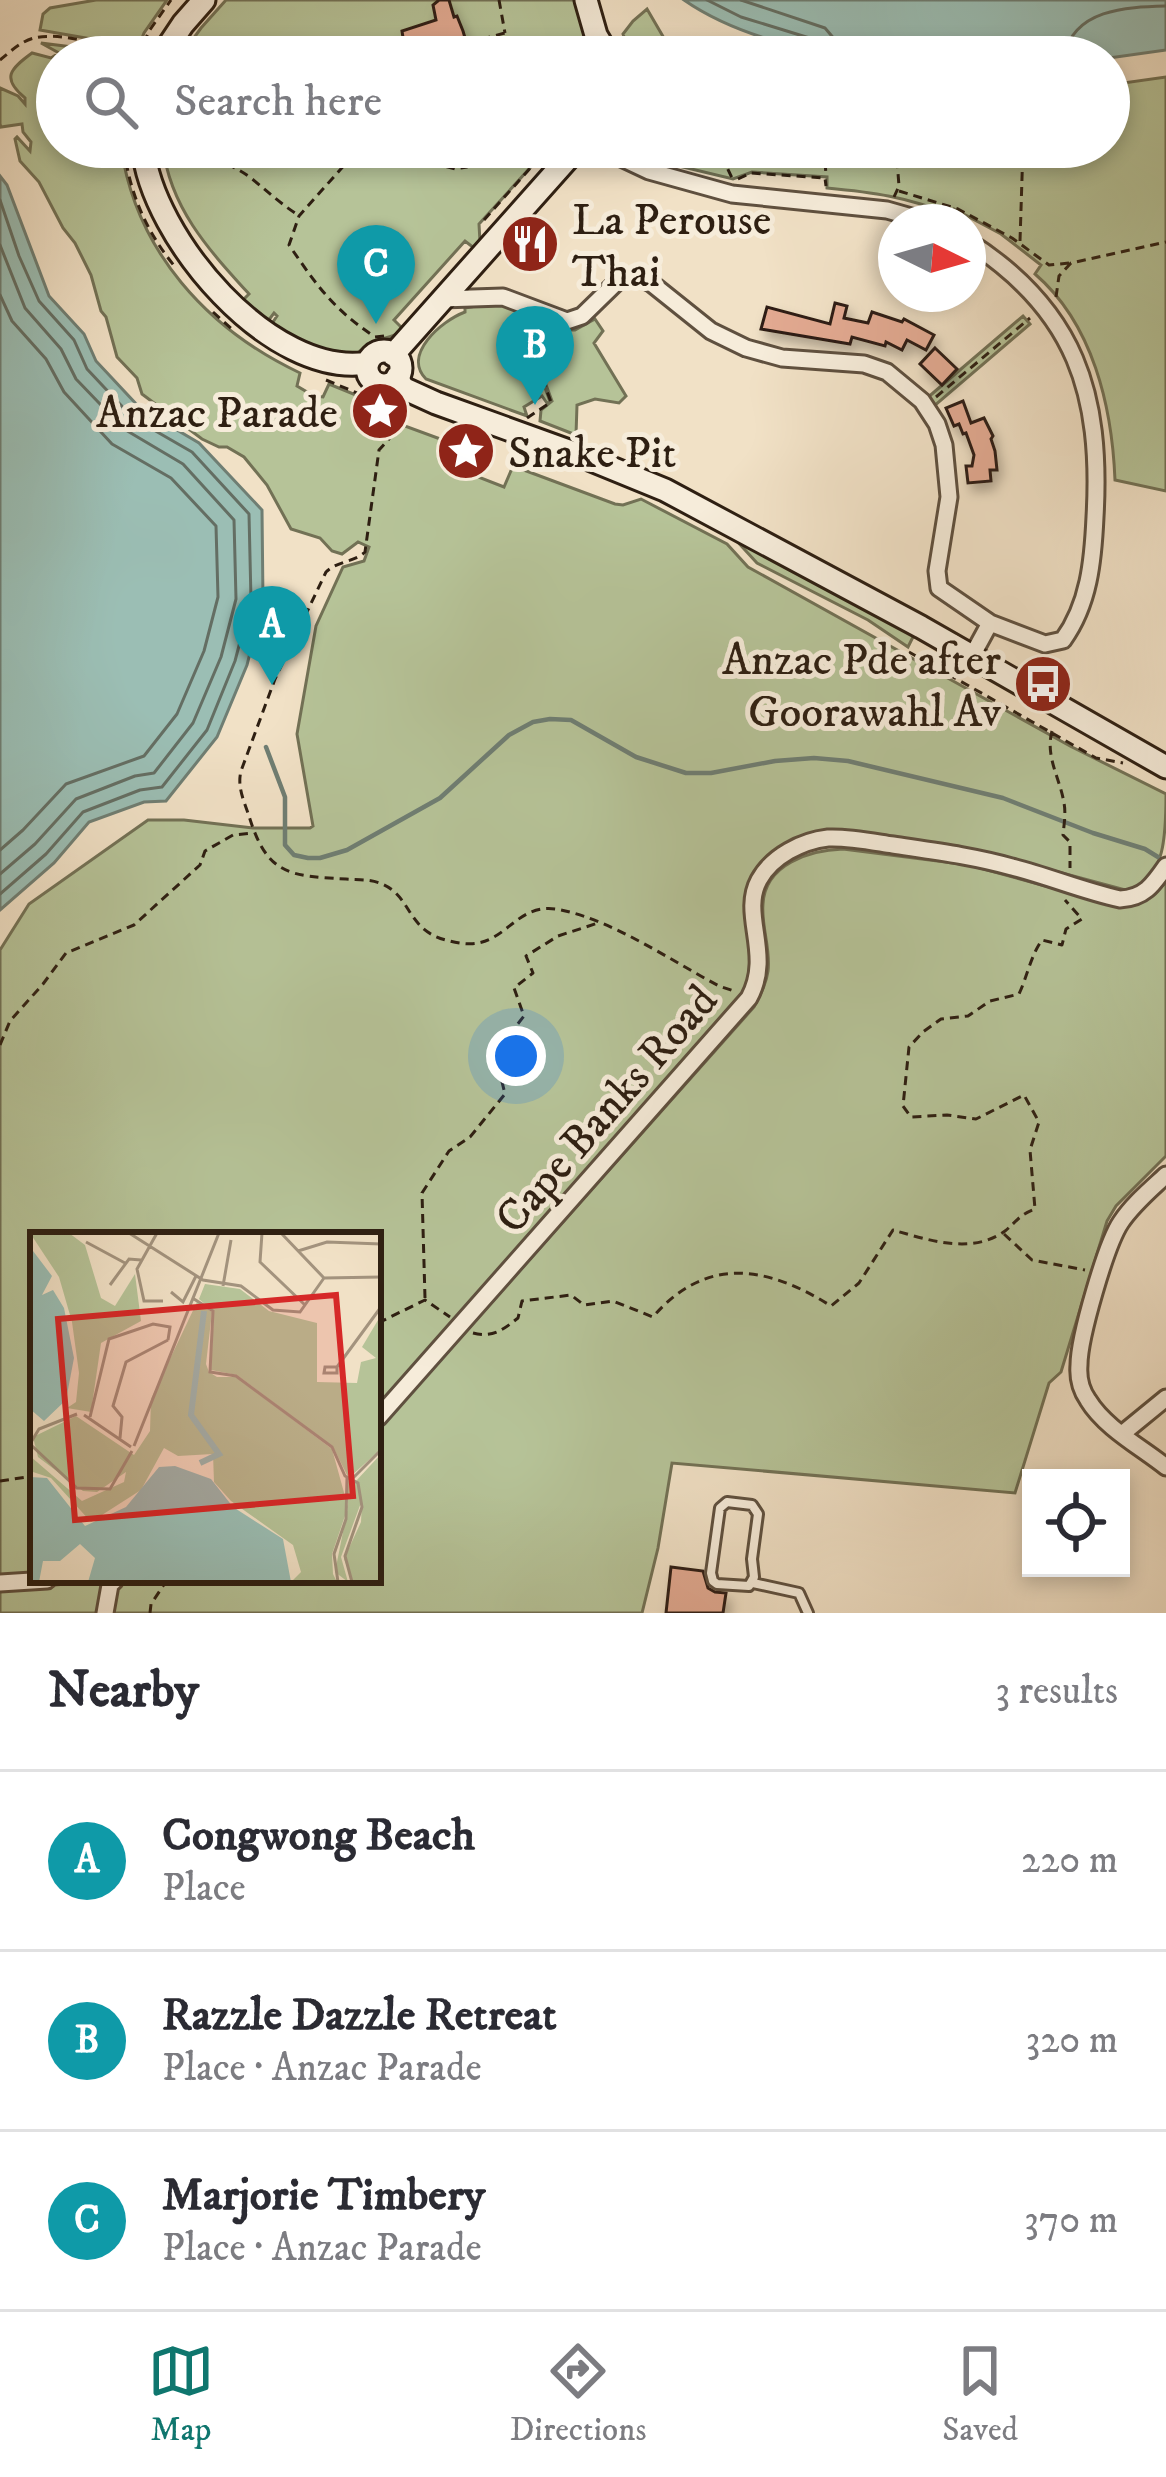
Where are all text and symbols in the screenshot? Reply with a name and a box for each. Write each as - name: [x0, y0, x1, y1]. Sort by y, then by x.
- search box: [36, 36, 1130, 168]
- icon: search: [78, 69, 144, 135]
- text: Search here: [174, 74, 382, 130]
- place label: La Perouse Thai: [572, 193, 771, 301]
- north arrow: [878, 204, 986, 312]
- restaurant icon: La Perouse Thai: [499, 213, 561, 275]
- pin: C: [337, 225, 415, 324]
- pin: B: [496, 306, 574, 405]
- place icon: Anzac Parade: [349, 380, 411, 442]
- place label: Anzac Parade: [96, 386, 338, 442]
- place icon: Snake Pit: [435, 420, 497, 482]
- place label: Snake Pit: [508, 426, 676, 482]
- pin: A: [233, 586, 311, 685]
- place label: Anzac Pde after Goorawahl Av: [722, 633, 1001, 741]
- bus stop icon: Anzac Pde after Goorawahl Av: [1012, 653, 1074, 715]
- street label: Cape Banks Road: [484, 974, 731, 1246]
- your location: [486, 1026, 546, 1086]
- inset map: [30, 1232, 381, 1583]
- map controls: [1022, 1469, 1130, 1577]
- button: locate: [1022, 1469, 1130, 1577]
- text: Nearby: [48, 1659, 199, 1723]
- text: 3 results: [995, 1667, 1118, 1716]
- text: Congwong Beach: [162, 1808, 475, 1864]
- text: A: [75, 1836, 99, 1885]
- text: 220 m: [1021, 1836, 1118, 1885]
- text: Place: [162, 1864, 246, 1913]
- text: Razzle Dazzle Retreat: [162, 1988, 557, 2044]
- text: B: [75, 2016, 99, 2065]
- text: 320 m: [1026, 2016, 1118, 2065]
- text: Place · Anzac Parade: [162, 2044, 482, 2093]
- text: Marjorie Timbery: [162, 2168, 485, 2224]
- text: C: [74, 2196, 100, 2245]
- text: 370 m: [1024, 2196, 1118, 2245]
- text: Place · Anzac Parade: [162, 2224, 482, 2273]
- tab: Map: [148, 2338, 214, 2451]
- tab: Directions: [510, 2338, 646, 2451]
- tab: Saved: [942, 2338, 1018, 2451]

